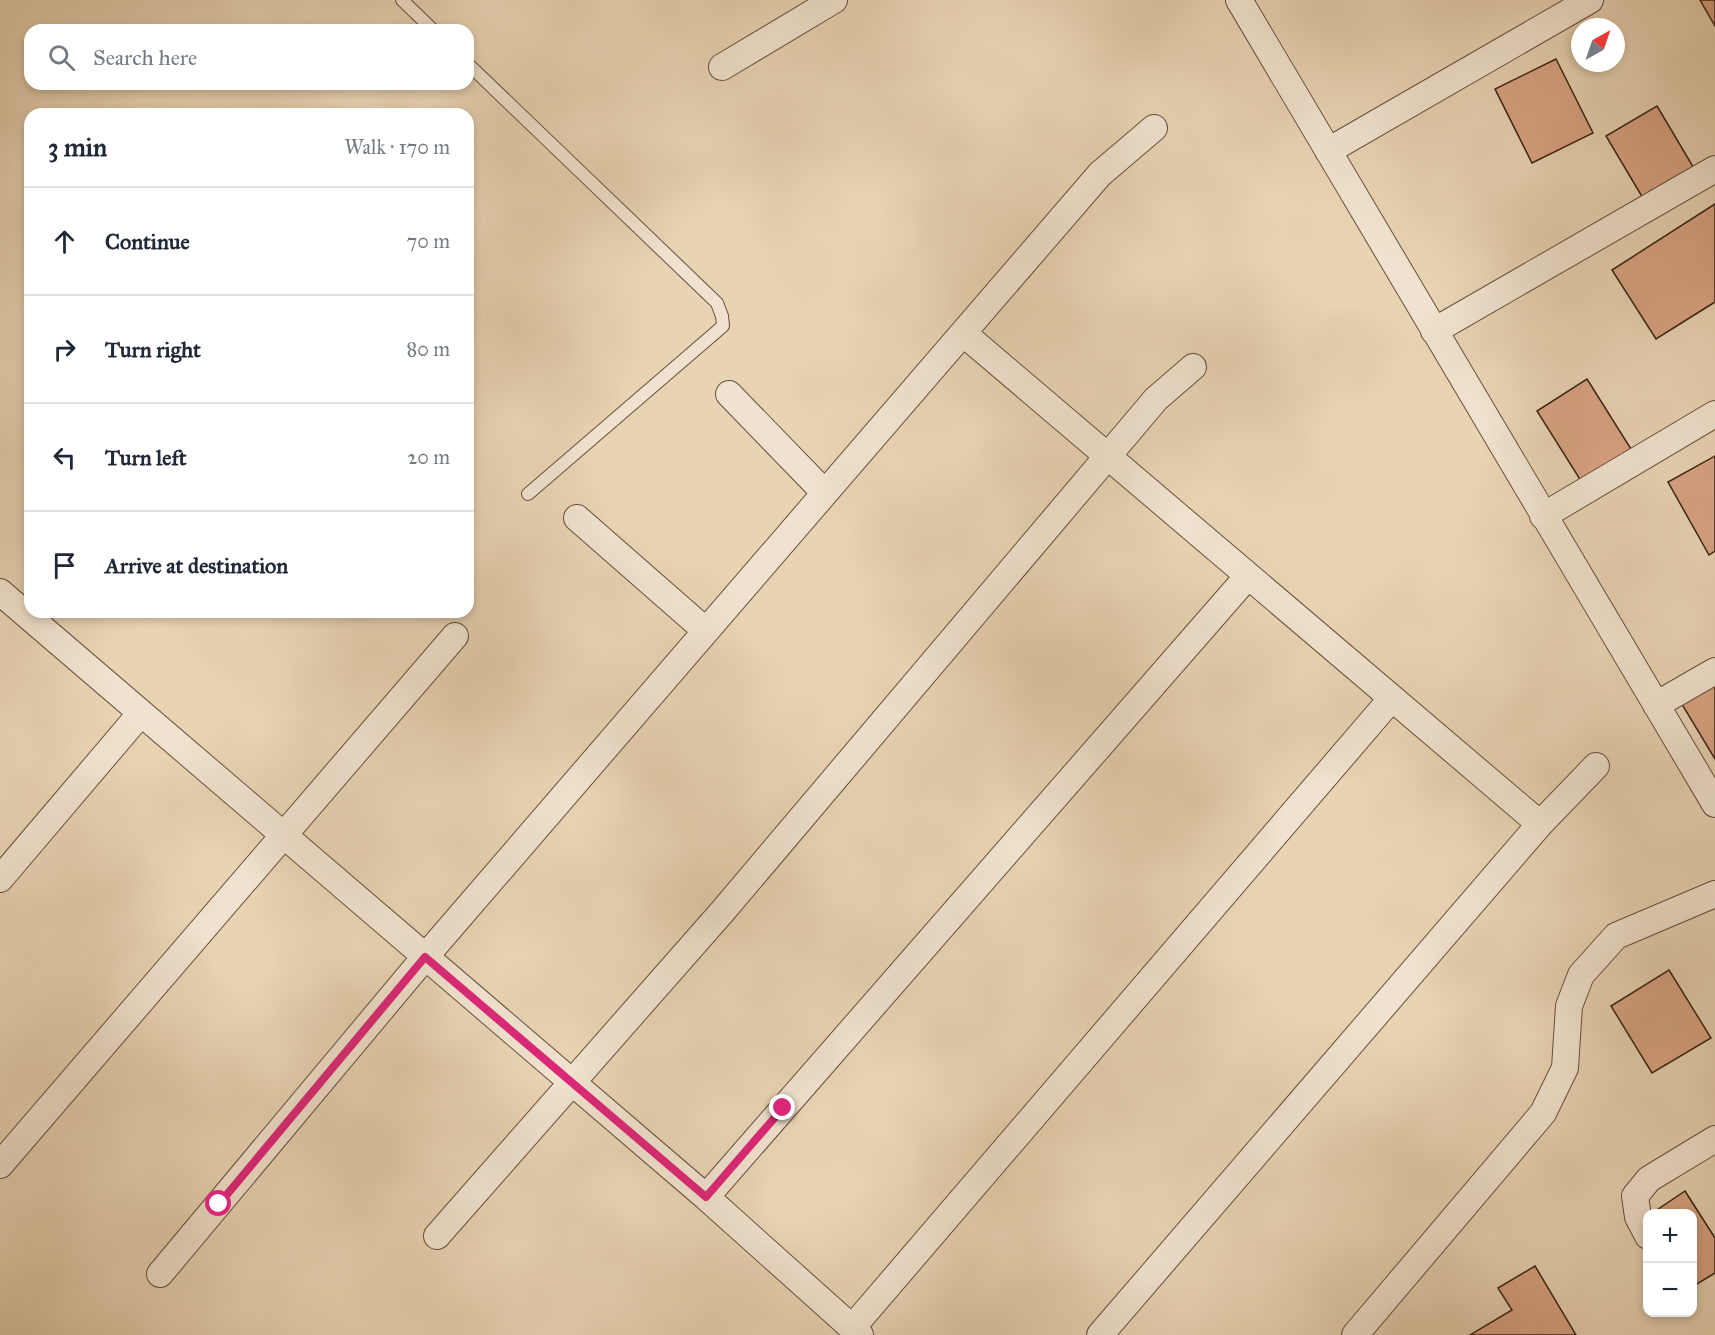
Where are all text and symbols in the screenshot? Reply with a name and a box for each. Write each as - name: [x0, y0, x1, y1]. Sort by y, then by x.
- north arrow: [1571, 18, 1625, 72]
- search box: [24, 24, 474, 90]
- icon: search: [45, 41, 78, 74]
- text: Search here: [93, 44, 197, 71]
- text: 3 min: [48, 131, 107, 163]
- text: Walk · 170 m: [345, 135, 450, 159]
- icon: ahead: [48, 225, 81, 258]
- text: Continue: [105, 228, 190, 255]
- text: 70 m: [407, 229, 450, 253]
- icon: right: [48, 333, 81, 366]
- text: Turn right: [105, 336, 201, 363]
- text: 80 m: [407, 337, 450, 361]
- icon: left: [48, 441, 81, 474]
- text: Turn left: [105, 444, 187, 471]
- text: 20 m: [407, 445, 450, 469]
- icon: arrive: [48, 549, 81, 582]
- text: Arrive at destination: [105, 552, 288, 579]
- route end: [769, 1094, 795, 1120]
- route start: [205, 1190, 231, 1216]
- map controls: [1643, 1209, 1697, 1317]
- button: +: [1643, 1209, 1697, 1263]
- button: −: [1643, 1263, 1697, 1317]

